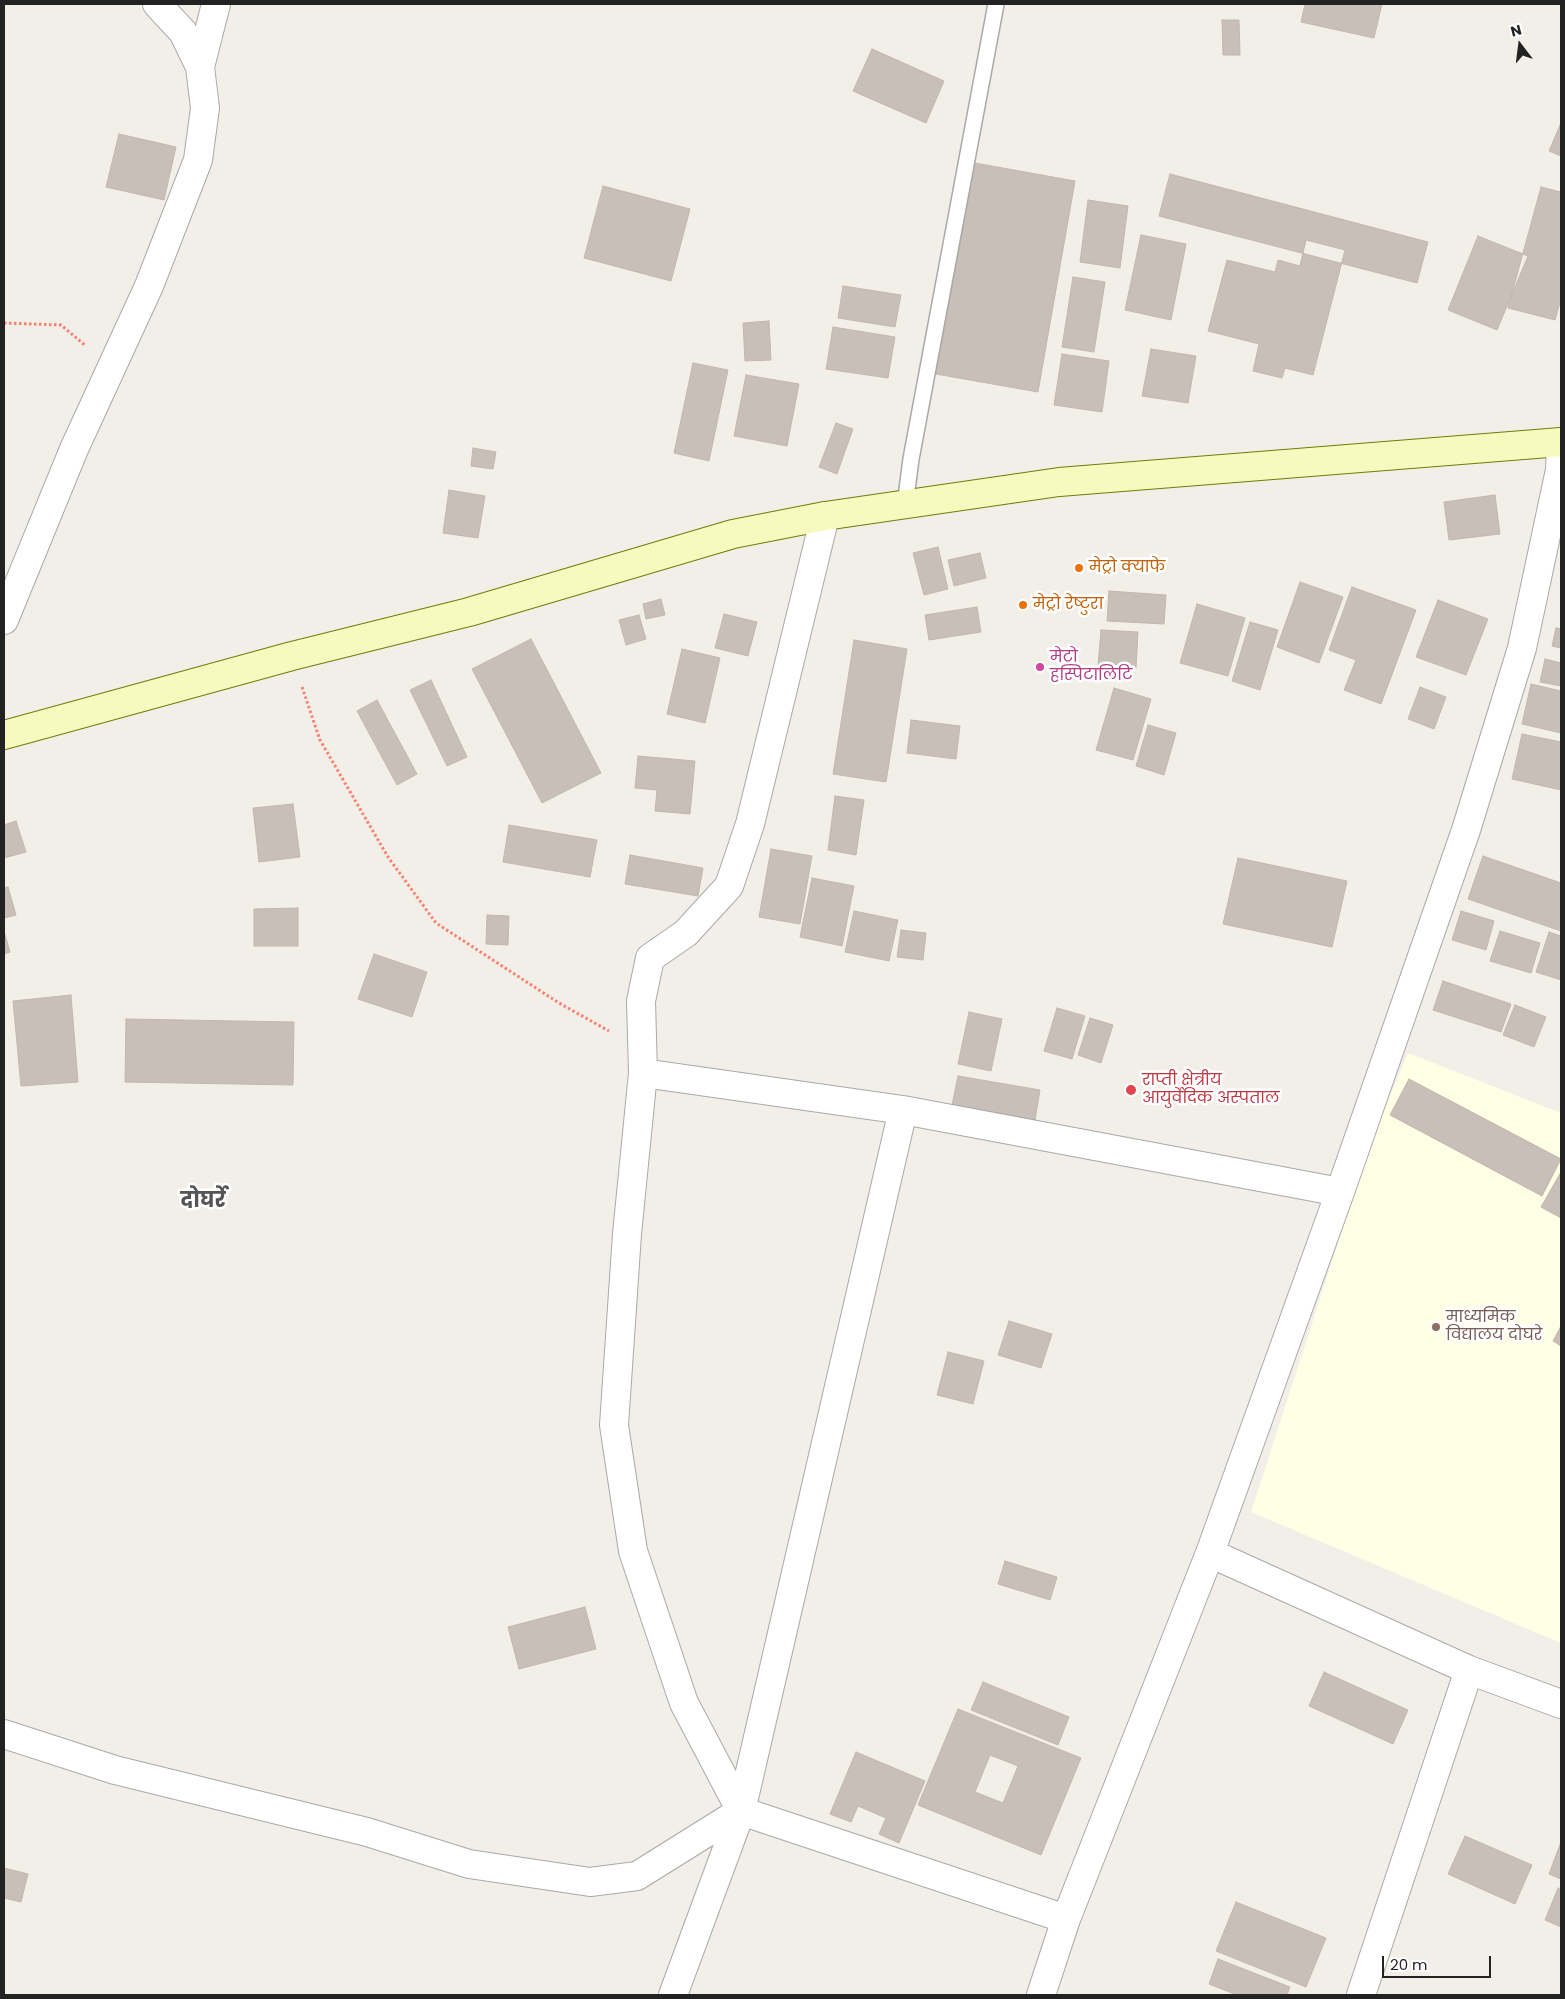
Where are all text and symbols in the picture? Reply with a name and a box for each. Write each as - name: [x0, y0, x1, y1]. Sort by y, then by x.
- text: N: [1508, 19, 1524, 42]
- north arrow: [1495, 20, 1545, 70]
- place label: मेट्रो क्याफे: [1089, 558, 1165, 578]
- marker: मेट्रो क्याफे: [1073, 562, 1085, 574]
- place label: मेट्रो रेष्टुरा: [1033, 595, 1103, 615]
- marker: मेट्रो रेष्टुरा: [1017, 599, 1029, 611]
- place label: मेट्रो हस्पिटालिटि: [1050, 648, 1132, 686]
- marker: मेट्रो हस्पिटालिटि: [1034, 661, 1046, 673]
- place label: राप्ती क्षेत्रीय आयुर्वेदिक अस्पताल: [1142, 1071, 1279, 1109]
- marker: राप्ती क्षेत्रीय आयुर्वेदिक अस्पताल: [1124, 1083, 1138, 1097]
- district label: दोघर्रे: [180, 1189, 226, 1215]
- place label: माध्यमिक विद्यालय दोघरे: [1446, 1308, 1542, 1346]
- marker: माध्यमिक विद्यालय दोघरे: [1430, 1321, 1442, 1333]
- scale bar: [1385, 1946, 1494, 1978]
- text: 20 m: [1390, 1954, 1428, 1975]

